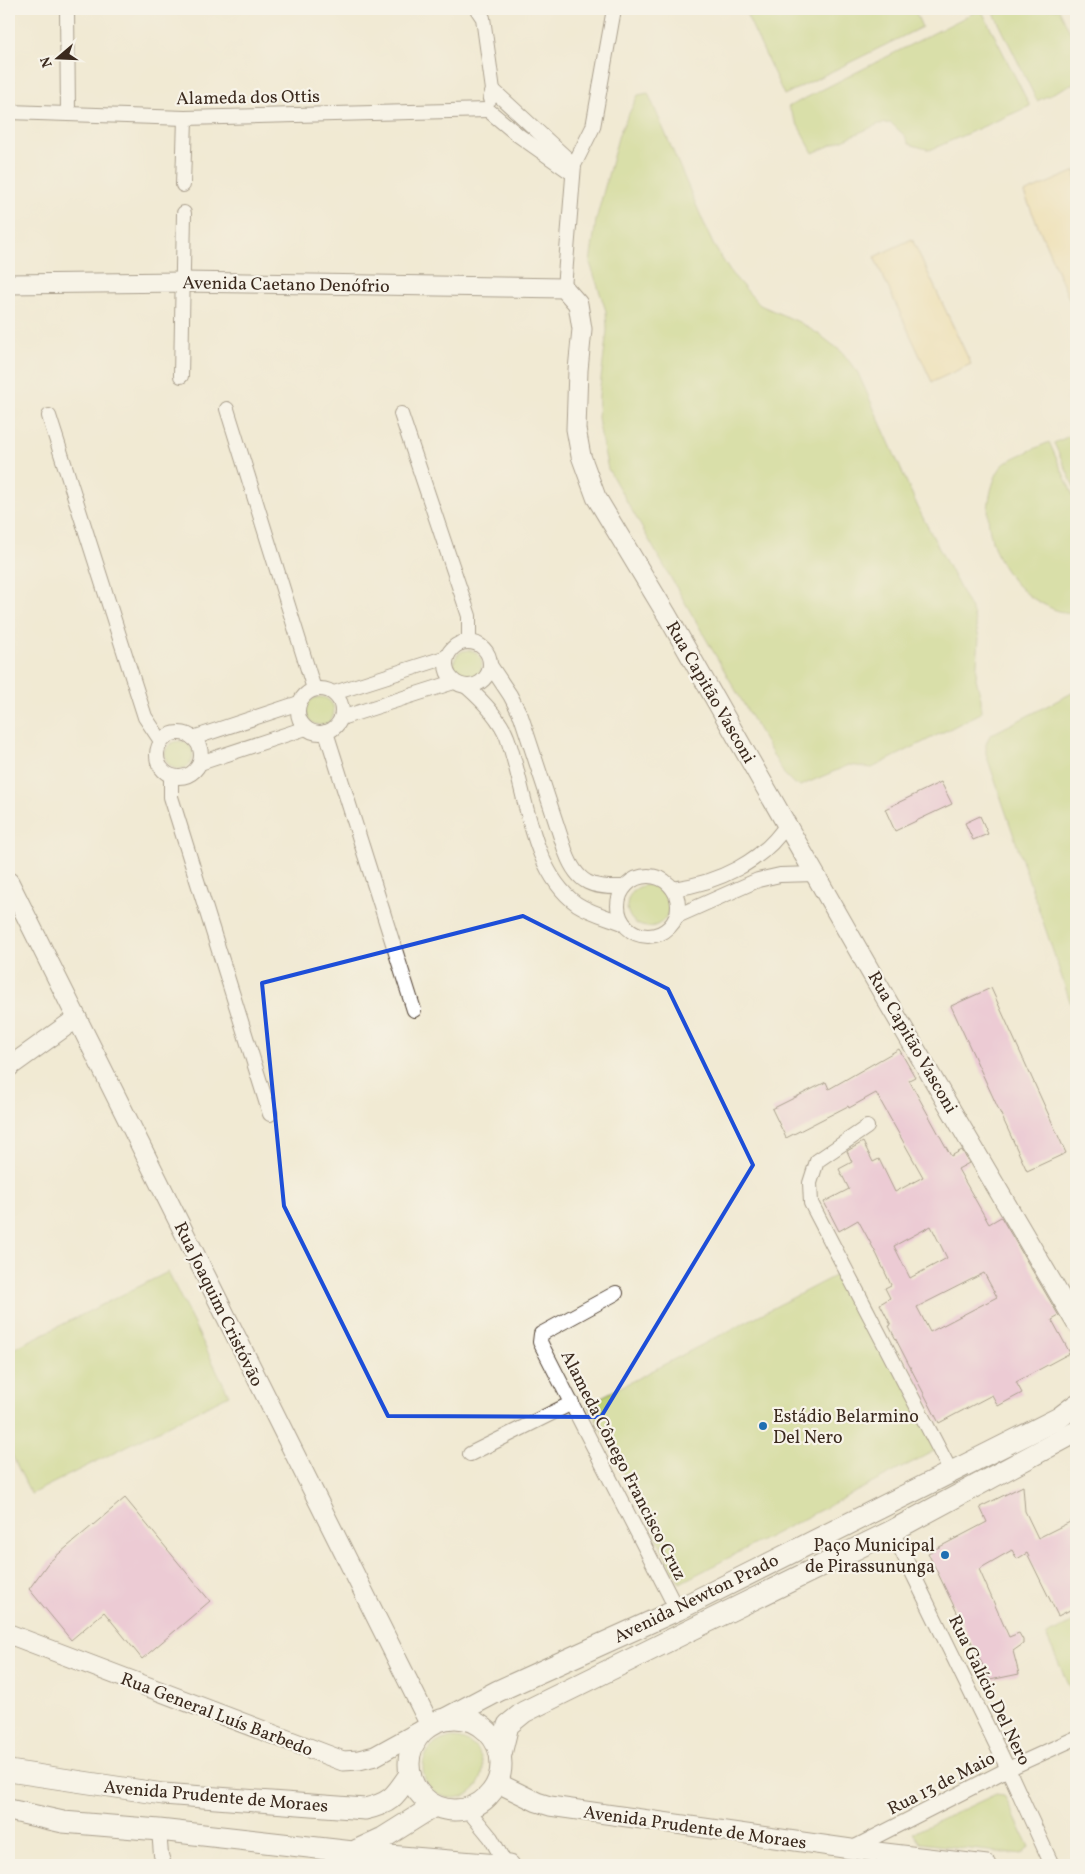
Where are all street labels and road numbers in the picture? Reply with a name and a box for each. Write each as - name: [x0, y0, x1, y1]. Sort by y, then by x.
- street label: Alameda dos Ottis: [176, 85, 320, 112]
- street label: Avenida Caetano Denófrio: [182, 271, 390, 300]
- street label: Rua Capitão Vasconi: [659, 617, 761, 769]
- street label: Rua Capitão Vasconi: [861, 967, 963, 1119]
- street label: Rua Joaquim Cristóvão: [167, 1218, 268, 1391]
- street label: Alameda Cônego Francisco Cruz: [554, 1346, 692, 1585]
- street label: Avenida Newton Prado: [610, 1548, 783, 1650]
- street label: Rua Galício Del Nero: [941, 1611, 1036, 1770]
- street label: Rua General Luís Barbedo: [117, 1667, 316, 1764]
- street label: Rua 13 de Maio: [883, 1746, 1000, 1822]
- street label: Avenida Prudente de Moraes: [103, 1775, 329, 1820]
- street label: Avenida Prudente de Moraes: [582, 1800, 808, 1857]

